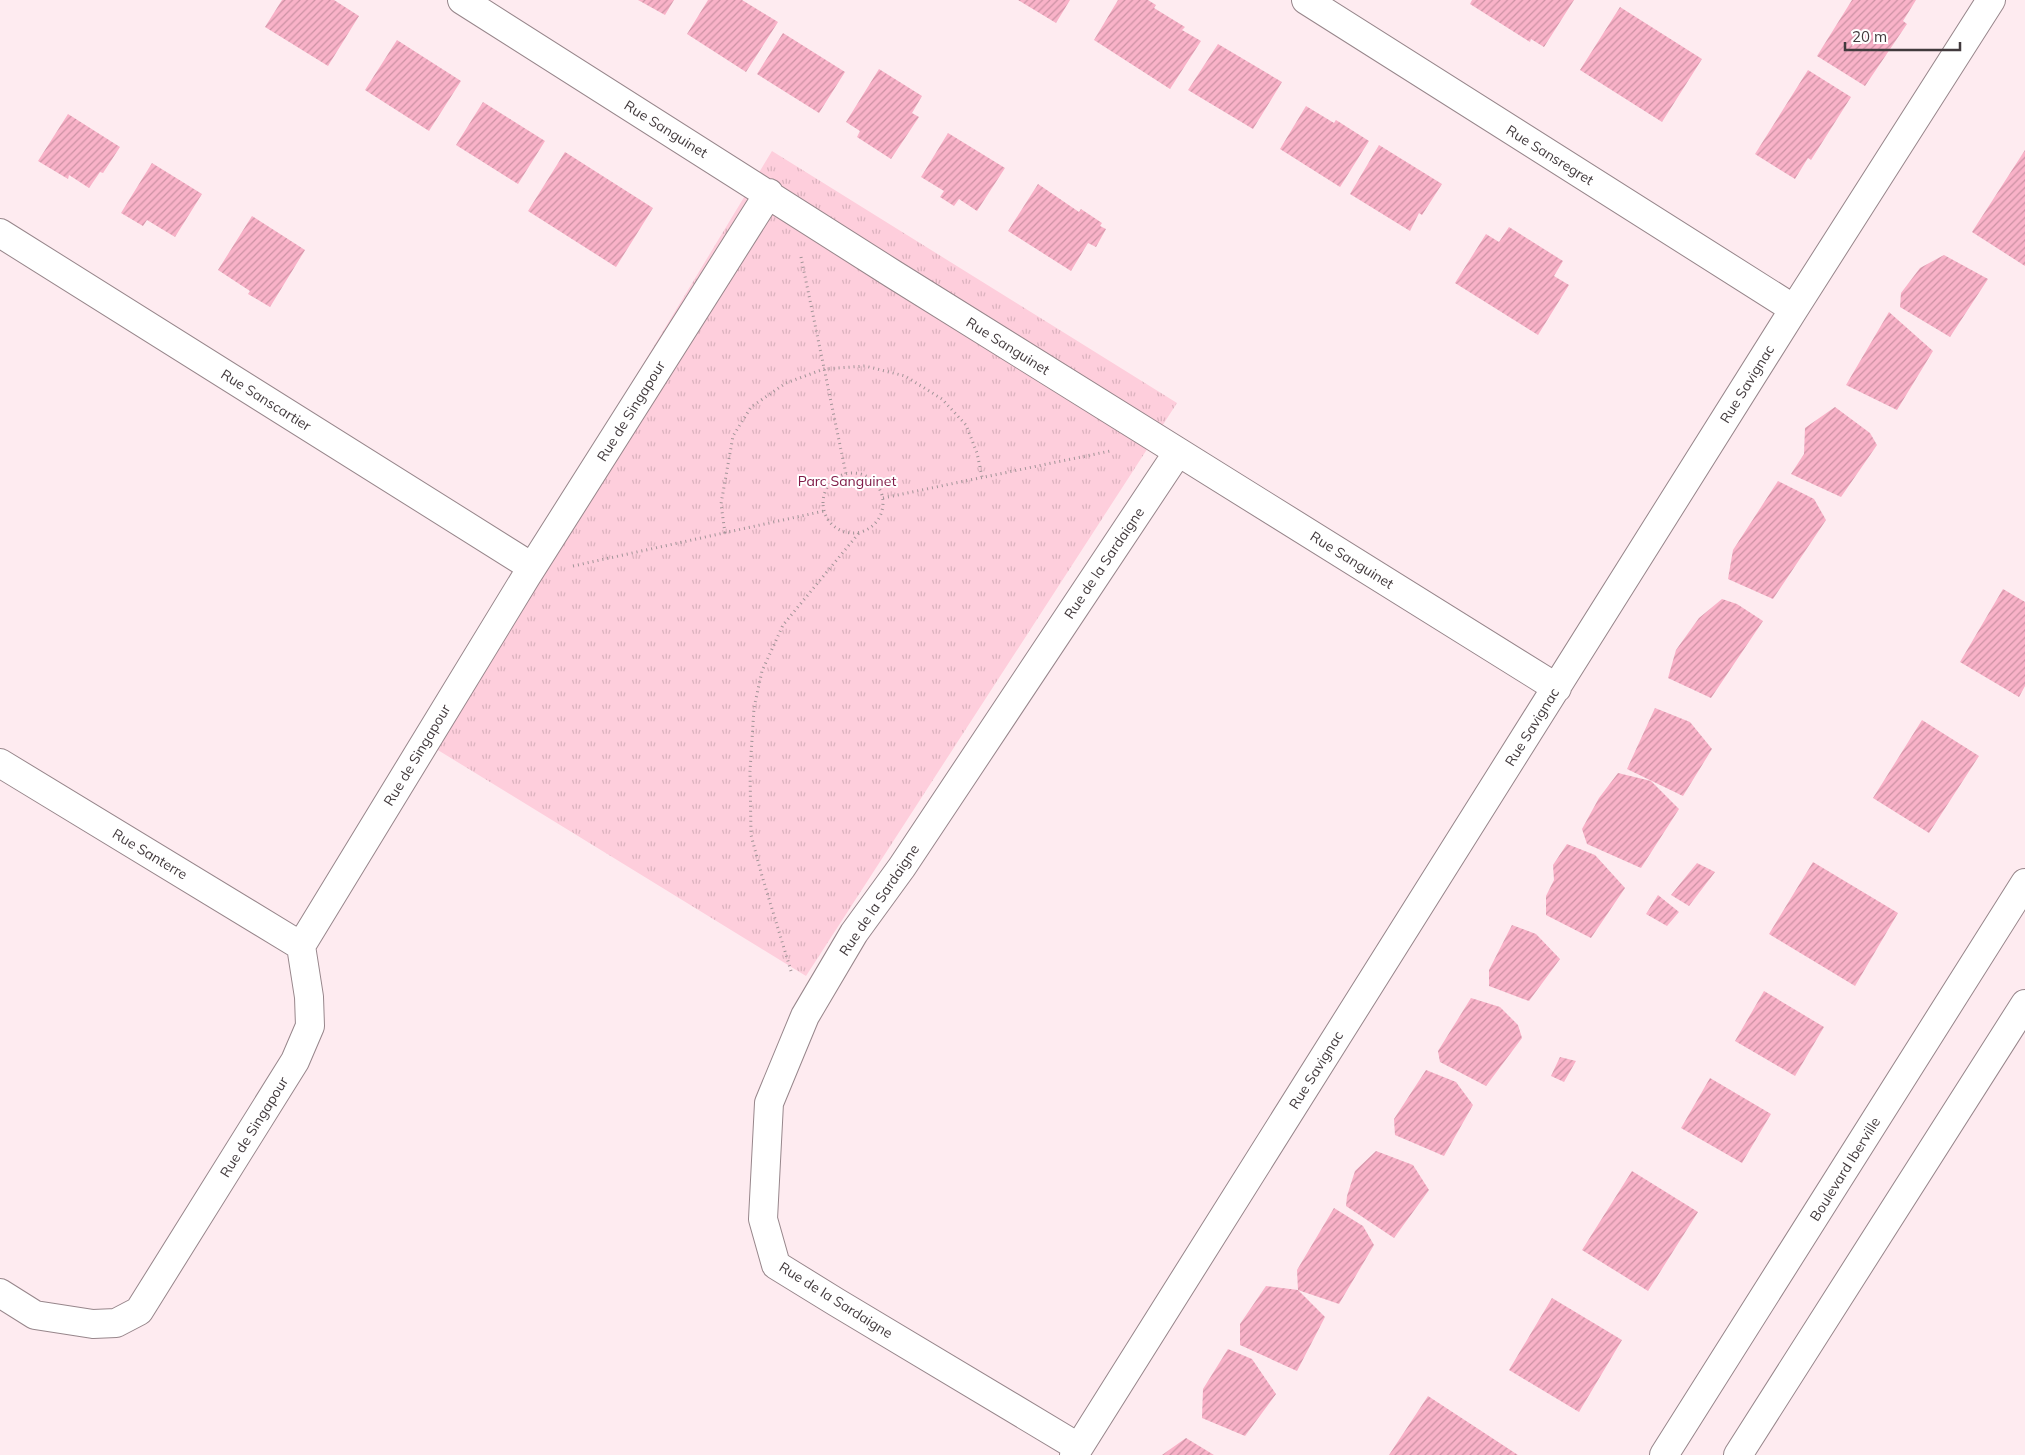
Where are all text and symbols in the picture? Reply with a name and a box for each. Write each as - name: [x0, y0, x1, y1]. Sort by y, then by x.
- scale bar: [1845, 20, 1960, 52]
- text: 20 m: [1852, 27, 1887, 46]
- street label: Rue Sanguinet: [621, 96, 711, 162]
- street label: Rue Sansregret: [1503, 121, 1597, 189]
- street label: Rue Sanguinet: [963, 313, 1053, 379]
- street label: Rue Savignac: [1716, 342, 1778, 426]
- street label: Rue de Singapour: [593, 357, 670, 465]
- street label: Rue Sanscartier: [218, 365, 315, 435]
- park label: Parc Sanguinet: [798, 472, 896, 490]
- street label: Rue de la Sardaigne: [1060, 504, 1148, 622]
- street label: Rue Sanguinet: [1307, 527, 1397, 593]
- street label: Rue Savignac: [1501, 685, 1563, 769]
- street label: Rue de Singapour: [380, 700, 455, 809]
- street label: Rue Santerre: [109, 825, 191, 883]
- street label: Rue de la Sardaigne: [835, 841, 923, 959]
- street label: Rue Savignac: [1285, 1028, 1347, 1112]
- street label: Rue de Singapour: [216, 1073, 293, 1181]
- street label: Boulevard Iberville: [1806, 1114, 1884, 1224]
- street label: Rue de la Sardaigne: [776, 1258, 896, 1342]

